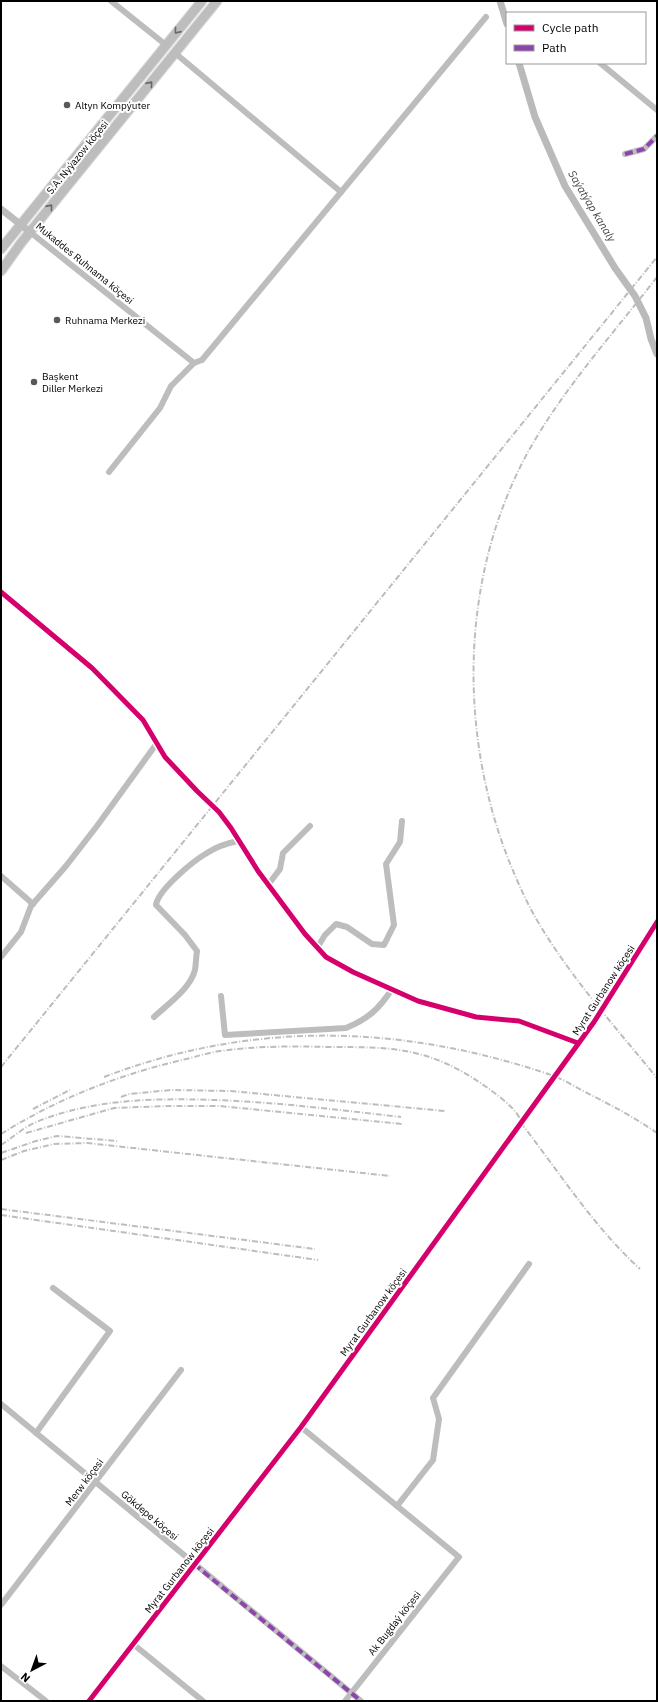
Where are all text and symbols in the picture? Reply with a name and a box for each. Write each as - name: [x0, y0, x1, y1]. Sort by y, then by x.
- legend: [506, 12, 646, 64]
- text: Cycle path: [542, 20, 599, 35]
- one-way arrow: [175, 27, 182, 34]
- text: Path: [542, 40, 567, 55]
- one-way arrow: [145, 81, 152, 89]
- place label: Altyn Kompýuter: [75, 99, 150, 112]
- marker: Altyn Kompýuter: [62, 100, 72, 110]
- street label: S.A. Nyýazow köçesi: [44, 118, 111, 197]
- water label: Saýatýap kanaly: [565, 168, 619, 245]
- one-way arrow: [46, 204, 53, 211]
- street label: Mukaddes Ruhnama köçesi: [33, 220, 136, 307]
- place label: Ruhnama Merkezi: [65, 314, 145, 327]
- marker: Ruhnama Merkezi: [52, 315, 62, 325]
- place label: Başkent Diller Merkezi: [42, 370, 103, 395]
- marker: Başkent Diller Merkezi: [29, 377, 39, 387]
- street label: Myrat Gurbanow köçesi: [569, 943, 638, 1038]
- street label: Myrat Gurbanow köçesi: [337, 1266, 410, 1359]
- street label: Merw köçesi: [62, 1456, 106, 1509]
- street label: Gökdepe köçesi: [118, 1488, 181, 1543]
- street label: Myrat Gurbanow köçesi: [142, 1525, 217, 1616]
- street label: Ak Bugdaý köçesi: [365, 1588, 424, 1658]
- north arrow: [12, 1650, 52, 1690]
- text: N: [18, 1670, 33, 1685]

